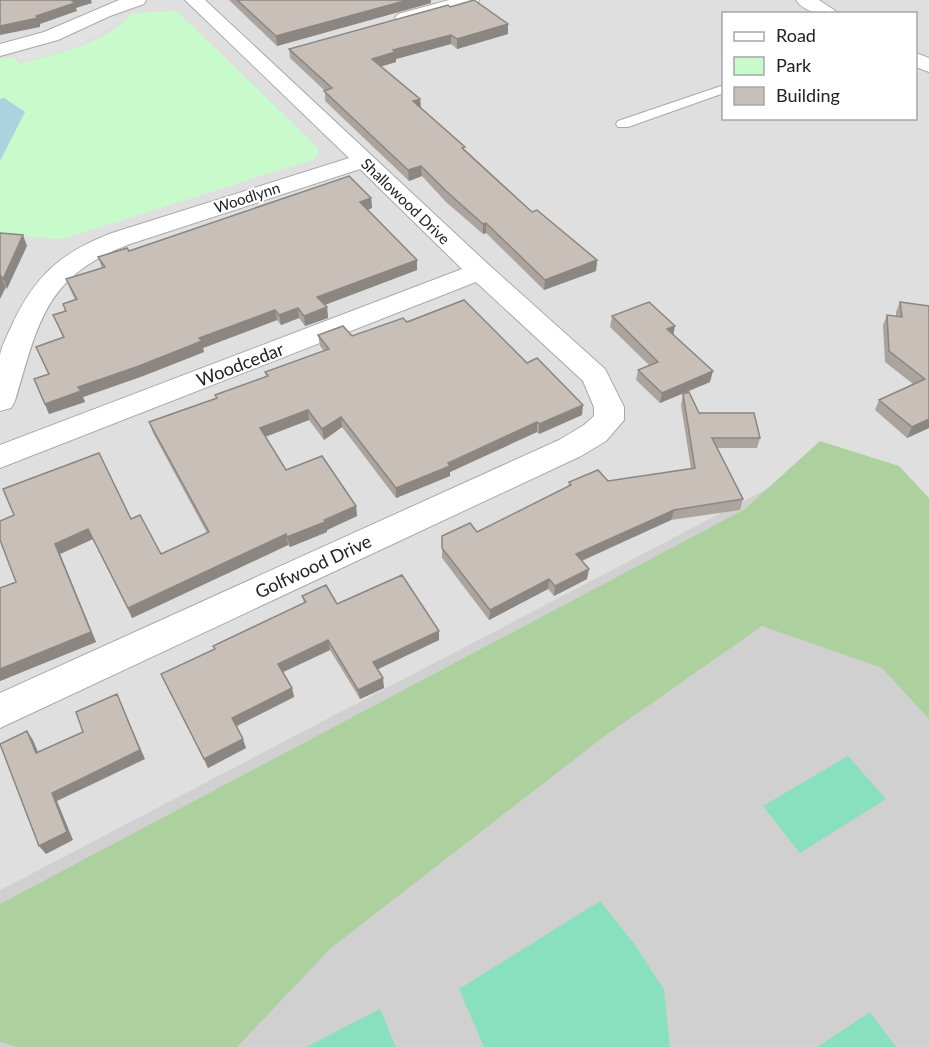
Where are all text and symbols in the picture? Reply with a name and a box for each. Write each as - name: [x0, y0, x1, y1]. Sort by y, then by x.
- legend: [722, 12, 917, 120]
- text: Road: [776, 24, 816, 46]
- text: Park: [776, 54, 812, 76]
- text: Building: [776, 84, 840, 106]
- street label: Shallowood Drive: [358, 154, 454, 248]
- street label: Woodlynn: [212, 178, 282, 216]
- street label: Woodcedar: [193, 337, 287, 391]
- street label: Golfwood Drive: [251, 529, 375, 603]

